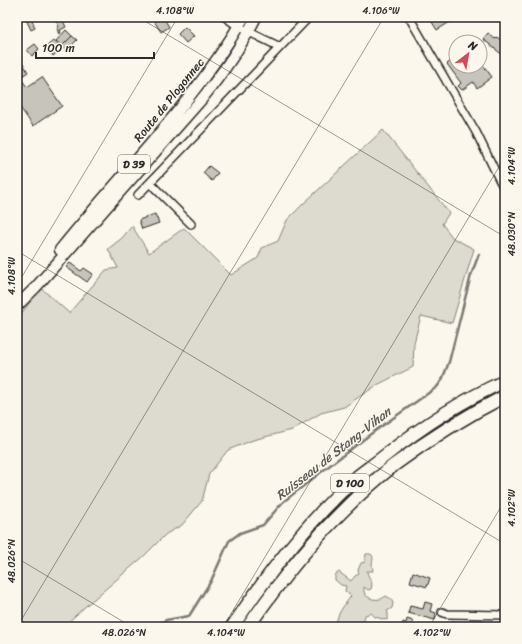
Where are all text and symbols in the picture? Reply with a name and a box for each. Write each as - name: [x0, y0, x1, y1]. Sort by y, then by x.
- text: 4.108°W: [156, 2, 194, 20]
- text: 4.106°W: [362, 2, 400, 20]
- scale bar: [36, 34, 154, 60]
- north arrow: [448, 34, 488, 74]
- text: N: [464, 35, 481, 56]
- text: 100 m: [42, 37, 75, 59]
- street label: Route de Plogonnec: [128, 53, 210, 147]
- text: 4.104°W: [503, 147, 521, 185]
- road number: D 39: [118, 155, 150, 173]
- text: 48.030°N: [503, 212, 521, 256]
- text: 4.108°W: [3, 257, 21, 295]
- water label: Ruisseau de Stang-Vihan: [270, 399, 398, 506]
- road number: D 100: [331, 474, 369, 492]
- text: 4.102°W: [503, 489, 521, 527]
- text: 48.026°N: [3, 539, 21, 583]
- text: 48.026°N: [102, 624, 146, 642]
- text: 4.104°W: [207, 624, 245, 642]
- text: 4.102°W: [413, 624, 451, 642]

